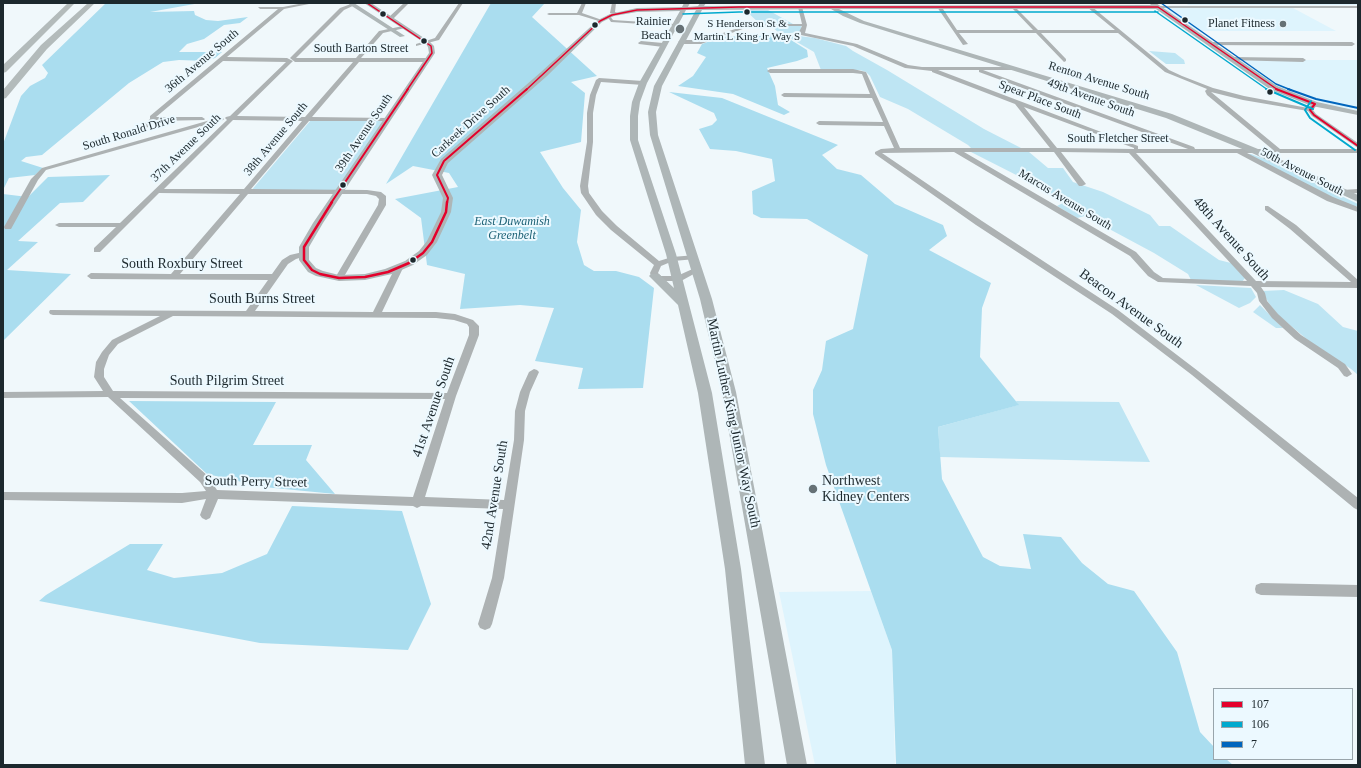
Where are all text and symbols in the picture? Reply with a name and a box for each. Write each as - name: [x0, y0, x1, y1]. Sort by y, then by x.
- marker: S Henderson St & Martin L King Jr Way S: [742, 7, 752, 17]
- unlabelled marker: [378, 9, 388, 19]
- place label: Rainier Beach: [636, 15, 671, 43]
- unlabelled marker: [1180, 15, 1190, 25]
- place label: S Henderson St & Martin L King Jr Way S: [694, 17, 800, 43]
- place label: Planet Fitness: [1208, 17, 1275, 31]
- marker: Planet Fitness: [1278, 19, 1288, 29]
- unlabelled marker: [590, 20, 600, 30]
- marker: Rainier Beach: [674, 23, 686, 35]
- street label: 36th Avenue South: [162, 26, 242, 96]
- unlabelled marker: [419, 36, 429, 46]
- street label: South Barton Street: [314, 42, 408, 56]
- street label: Renton Avenue South: [1047, 59, 1151, 103]
- street label: 49th Avenue South: [1045, 76, 1137, 120]
- street label: Spear Place South: [997, 78, 1083, 122]
- street label: Carkeek Drive South: [429, 83, 513, 161]
- unlabelled marker: [1265, 87, 1275, 97]
- street label: 39th Avenue South: [332, 91, 396, 175]
- street label: 38th Avenue South: [241, 99, 311, 179]
- street label: 37th Avenue South: [148, 111, 224, 185]
- street label: South Ronald Drive: [81, 112, 177, 154]
- street label: South Fletcher Street: [1067, 132, 1169, 146]
- street label: 50th Avenue South: [1258, 145, 1346, 199]
- street label: Marcus Avenue South: [1016, 166, 1114, 234]
- unlabelled marker: [338, 180, 348, 190]
- street label: 48th Avenue South: [1189, 194, 1273, 284]
- park label: East Duwamish Greenbelt: [474, 215, 550, 243]
- unlabelled marker: [408, 255, 418, 265]
- street label: South Roxbury Street: [121, 256, 243, 272]
- street label: Beacon Avenue South: [1076, 266, 1186, 352]
- street label: South Burns Street: [209, 291, 315, 307]
- street label: Martin Luther King Junior Way South: [703, 317, 763, 529]
- street label: 41st Avenue South: [409, 354, 459, 460]
- street label: South Pilgrim Street: [170, 373, 284, 389]
- street label: 42nd Avenue South: [478, 439, 512, 551]
- street label: South Perry Street: [205, 473, 307, 491]
- place label: Northwest Kidney Centers: [822, 473, 909, 506]
- marker: Northwest Kidney Centers: [807, 483, 819, 495]
- legend: [1213, 688, 1353, 760]
- text: 107: [1251, 697, 1269, 711]
- text: 106: [1251, 717, 1269, 731]
- text: 7: [1251, 737, 1257, 751]

